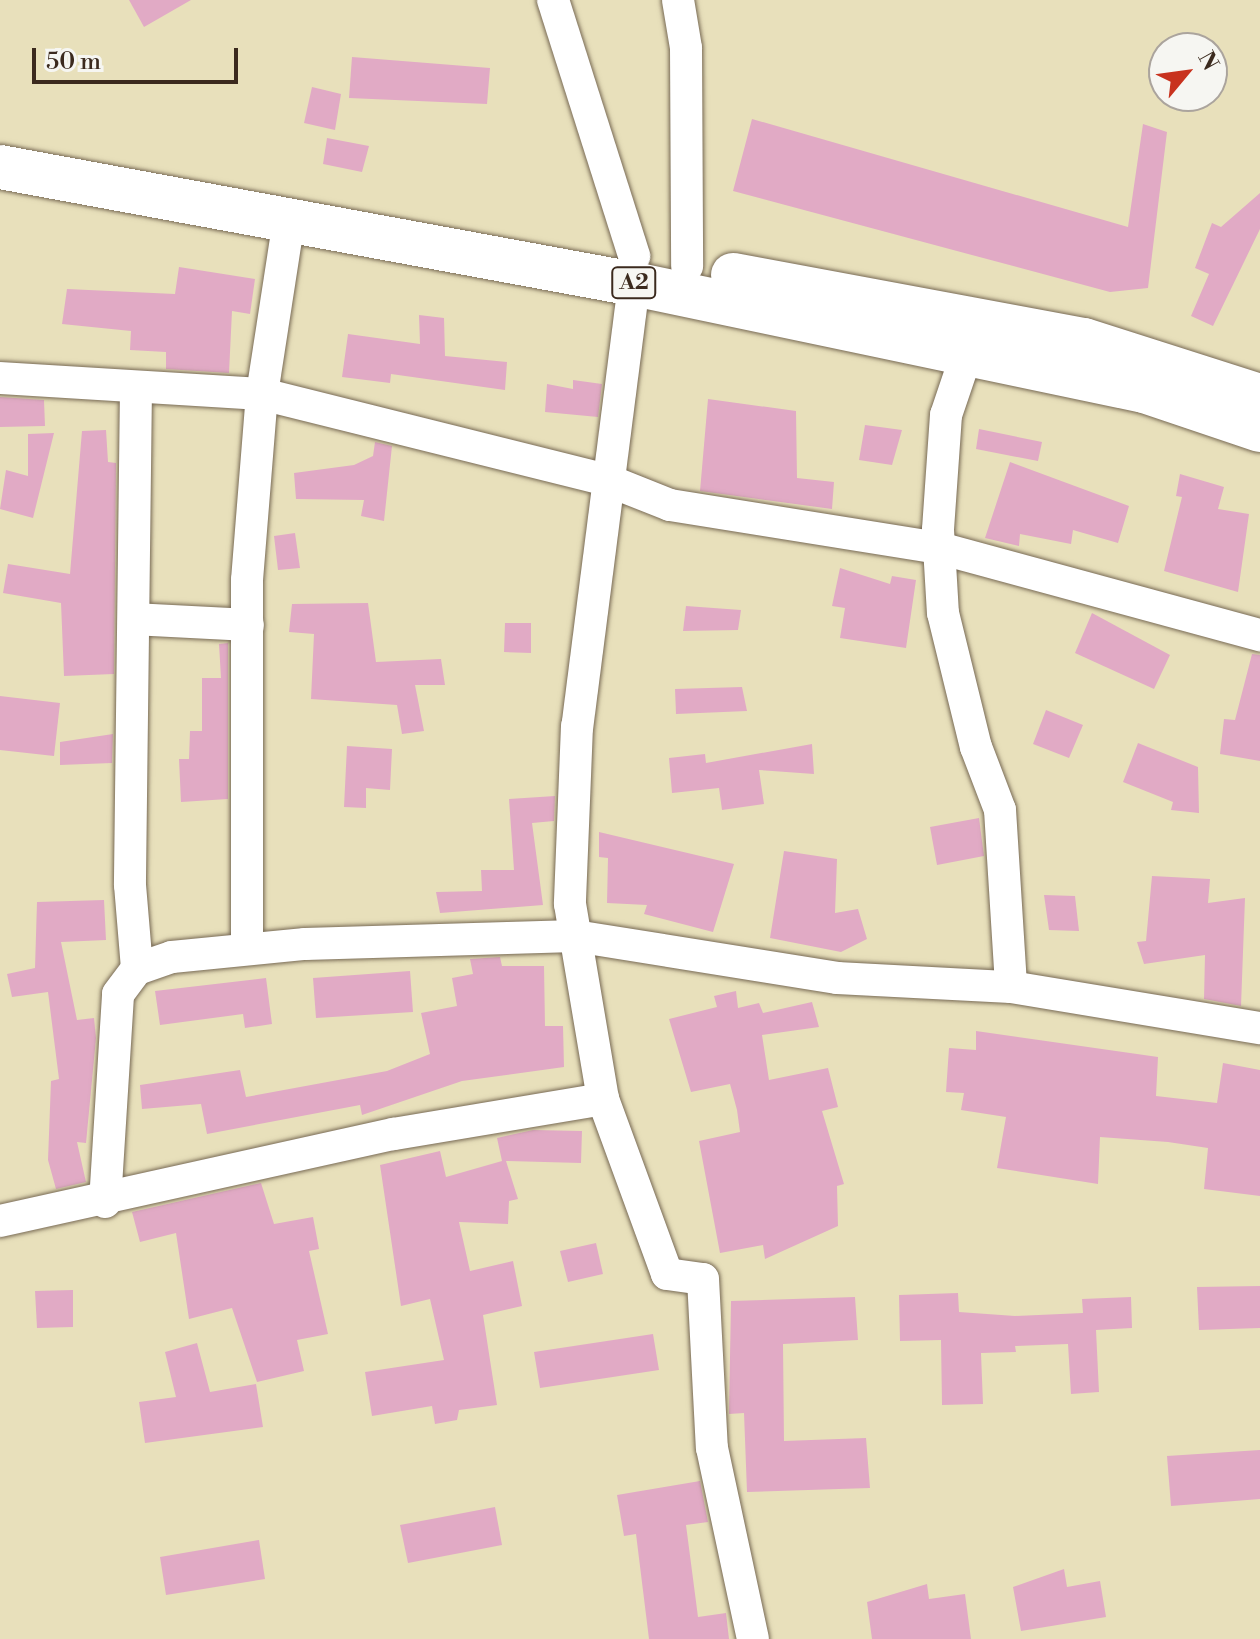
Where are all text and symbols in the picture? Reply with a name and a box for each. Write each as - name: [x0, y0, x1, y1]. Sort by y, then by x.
- scale bar: [36, 32, 242, 82]
- north arrow: [1148, 32, 1228, 112]
- text: 50 m: [46, 47, 101, 77]
- text: N: [1192, 47, 1224, 75]
- road number: A2: [610, 265, 658, 301]

